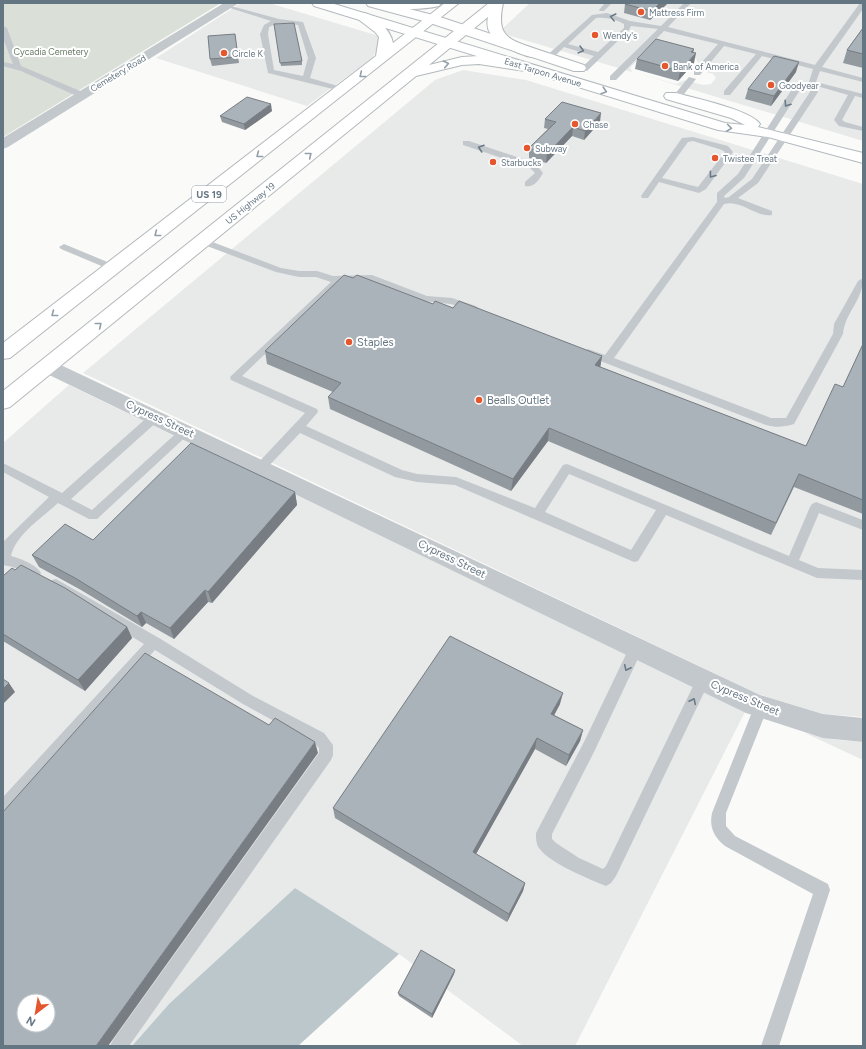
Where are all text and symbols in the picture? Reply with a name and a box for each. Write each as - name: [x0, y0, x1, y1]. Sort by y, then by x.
- marker: Mattress Firm: [636, 7, 646, 17]
- place label: Mattress Firm: [649, 7, 705, 18]
- one-way arrow: [610, 14, 616, 22]
- marker: Wendy's: [590, 30, 600, 40]
- place label: Wendy's: [603, 30, 637, 41]
- one-way arrow: [577, 45, 584, 54]
- park label: Cycadia Cemetery: [14, 46, 89, 57]
- marker: Circle K: [219, 48, 229, 58]
- place label: Circle K: [232, 48, 264, 59]
- street label: Cemetery Road: [88, 52, 148, 94]
- street label: East Tarpon Avenue: [503, 55, 583, 89]
- one-way arrow: [443, 60, 449, 68]
- marker: Bank of America: [660, 61, 670, 71]
- place label: Bank of America: [673, 61, 739, 72]
- one-way arrow: [359, 70, 366, 77]
- marker: Goodyear: [766, 80, 776, 90]
- place label: Goodyear: [779, 80, 819, 91]
- one-way arrow: [600, 86, 607, 95]
- one-way arrow: [784, 100, 792, 107]
- marker: Chase: [570, 119, 580, 129]
- place label: Chase: [583, 119, 608, 130]
- one-way arrow: [726, 123, 732, 132]
- marker: Subway: [522, 143, 532, 153]
- place label: Subway: [535, 143, 567, 154]
- one-way arrow: [478, 144, 485, 153]
- one-way arrow: [257, 150, 264, 157]
- one-way arrow: [304, 153, 312, 160]
- marker: Twistee Treat: [710, 153, 720, 163]
- place label: Twistee Treat: [723, 153, 778, 164]
- marker: Starbucks: [488, 157, 498, 167]
- place label: Starbucks: [501, 157, 541, 168]
- one-way arrow: [710, 171, 717, 178]
- street label: US Highway 19: [223, 180, 277, 226]
- road number: US 19: [192, 186, 226, 202]
- one-way arrow: [154, 230, 161, 237]
- one-way arrow: [51, 309, 58, 316]
- one-way arrow: [94, 322, 101, 329]
- place label: Staples: [357, 336, 394, 349]
- marker: Staples: [344, 337, 354, 347]
- place label: Bealls Outlet: [487, 394, 549, 407]
- marker: Bealls Outlet: [474, 395, 484, 405]
- street label: Cypress Street: [124, 398, 196, 440]
- street label: Cypress Street: [416, 537, 488, 581]
- one-way arrow: [624, 663, 632, 671]
- street label: Cypress Street: [709, 678, 781, 718]
- one-way arrow: [688, 698, 696, 705]
- north arrow: [16, 993, 56, 1033]
- text: N: [24, 1013, 38, 1029]

